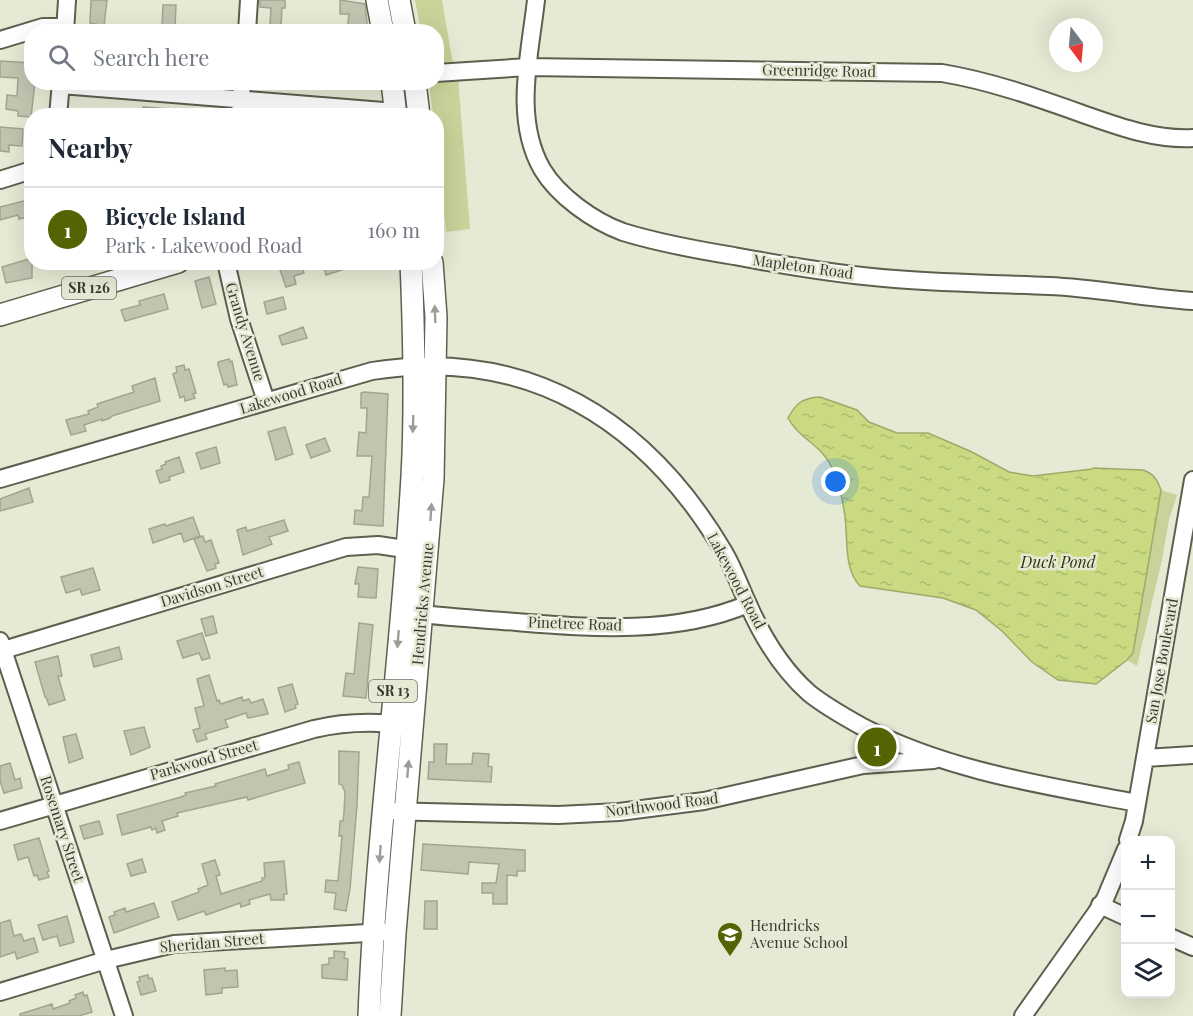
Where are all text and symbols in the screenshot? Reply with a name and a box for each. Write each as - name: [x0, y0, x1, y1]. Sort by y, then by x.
- north arrow: [1049, 18, 1103, 72]
- search box: [24, 24, 444, 90]
- icon: search: [45, 41, 78, 74]
- text: Search here: [93, 42, 209, 72]
- street label: Greenridge Road: [762, 59, 876, 81]
- text: Nearby: [48, 130, 133, 165]
- text: Bicycle Island: [105, 201, 246, 231]
- text: 1: [64, 216, 71, 243]
- text: 160 m: [368, 216, 420, 243]
- text: Park · Lakewood Road: [105, 231, 302, 258]
- street label: Mapleton Road: [752, 249, 855, 283]
- road number: SR 126: [62, 277, 116, 299]
- street label: Grandy Avenue: [221, 280, 270, 384]
- one-way arrow: [431, 305, 440, 324]
- street label: Lakewood Road: [237, 368, 345, 418]
- one-way arrow: [409, 414, 418, 433]
- your location: [821, 467, 850, 496]
- one-way arrow: [426, 503, 435, 522]
- street label: Lakewood Road: [703, 529, 771, 632]
- street label: Hendricks Avenue: [407, 542, 437, 666]
- water label: Duck Pond: [1020, 551, 1097, 572]
- street label: Davidson Street: [158, 561, 266, 611]
- street label: San Jose Boulevard: [1140, 596, 1182, 725]
- street label: Pinetree Road: [527, 611, 623, 635]
- one-way arrow: [393, 630, 403, 649]
- road number: SR 13: [369, 680, 417, 702]
- pin: 1: [858, 724, 896, 770]
- street label: Parkwood Street: [147, 734, 261, 784]
- one-way arrow: [404, 760, 413, 779]
- street label: Rosemary Street: [36, 773, 90, 885]
- street label: Northwood Road: [604, 787, 720, 821]
- map controls: [1121, 836, 1175, 998]
- button: +: [1121, 836, 1175, 890]
- one-way arrow: [375, 845, 384, 864]
- button: −: [1121, 890, 1175, 944]
- place label: Hendricks Avenue School: [749, 915, 848, 952]
- school or university icon: Hendricks Avenue School: [715, 920, 745, 958]
- street label: Sheridan Street: [159, 927, 266, 957]
- button: layers: [1121, 944, 1175, 998]

